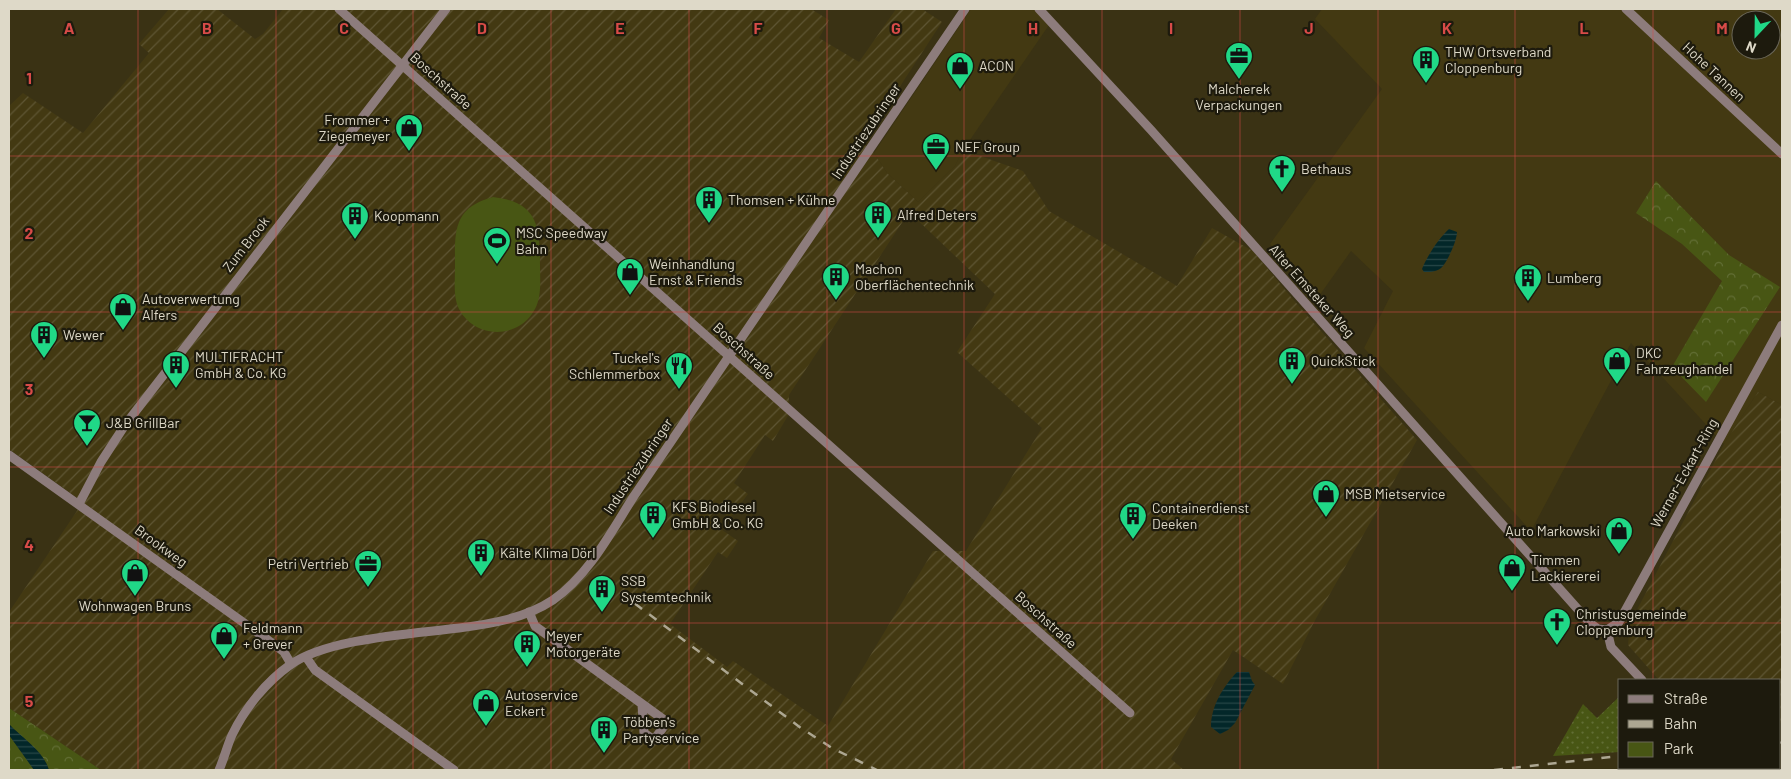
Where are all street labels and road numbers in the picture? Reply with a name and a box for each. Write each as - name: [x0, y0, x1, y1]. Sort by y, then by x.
- street label: Hohe Tannen: [1680, 38, 1749, 105]
- street label: Boschstraße: [407, 48, 476, 113]
- street label: Industriezubringer: [827, 80, 904, 182]
- street label: Zum Brook: [219, 213, 273, 275]
- street label: Alter Emsteker Weg: [1266, 240, 1359, 341]
- street label: Boschstraße: [710, 318, 779, 383]
- street label: Industriezubringer: [599, 415, 676, 517]
- street label: Werner-Eckart-Ring: [1646, 415, 1721, 530]
- street label: Brookweg: [132, 521, 191, 570]
- street label: Boschstraße: [1012, 587, 1081, 652]

